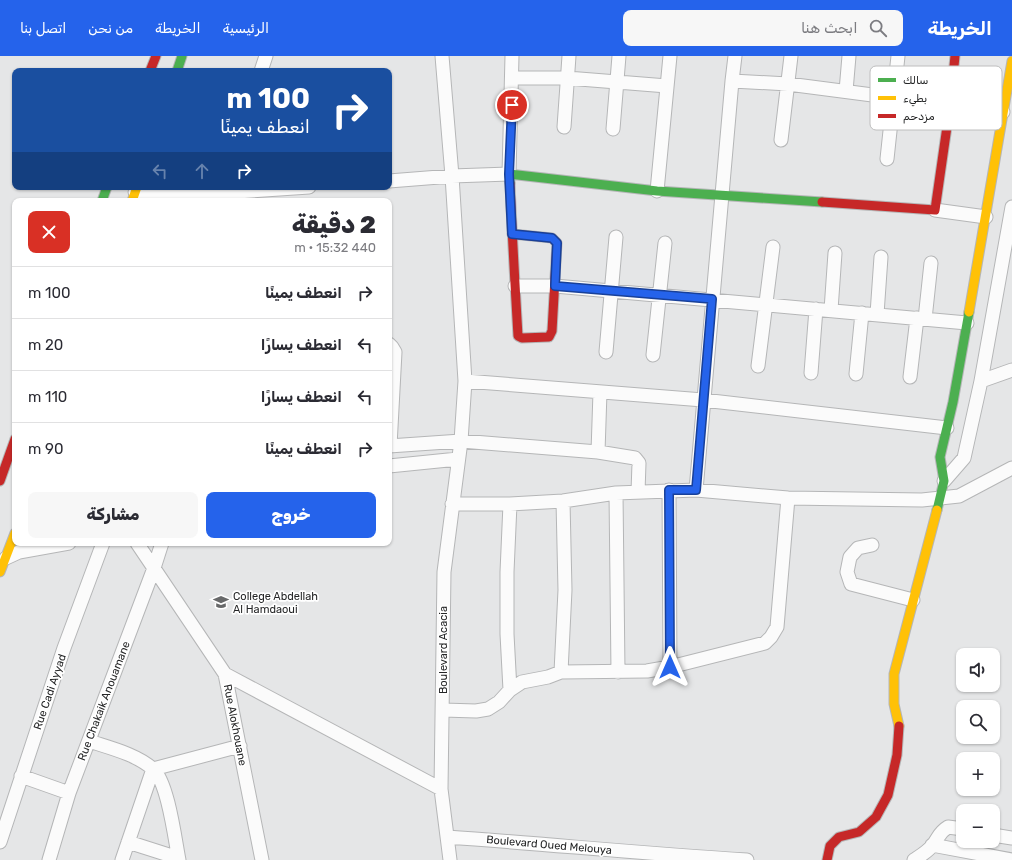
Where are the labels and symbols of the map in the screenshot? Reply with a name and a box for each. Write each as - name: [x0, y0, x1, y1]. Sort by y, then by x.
- legend: [870, 66, 1002, 130]
- text: سالك: [903, 74, 928, 87]
- pin: [495, 88, 529, 122]
- text: بطيء: [903, 92, 927, 107]
- text: مزدحم: [903, 110, 935, 124]
- place label: College Abdellah Al Hamdaoui: [233, 590, 318, 616]
- school or university icon: College Abdellah Al Hamdaoui: [212, 593, 230, 611]
- street label: Boulevard Acacia: [437, 606, 450, 694]
- street label: Rue Chakaik Anouamane: [75, 639, 133, 763]
- position arrow: [649, 646, 691, 688]
- street label: Rue Cadi Ayyad: [31, 652, 69, 732]
- street label: Rue Alokhouane: [221, 683, 249, 767]
- street label: Boulevard Oued Melouya: [486, 833, 612, 857]

